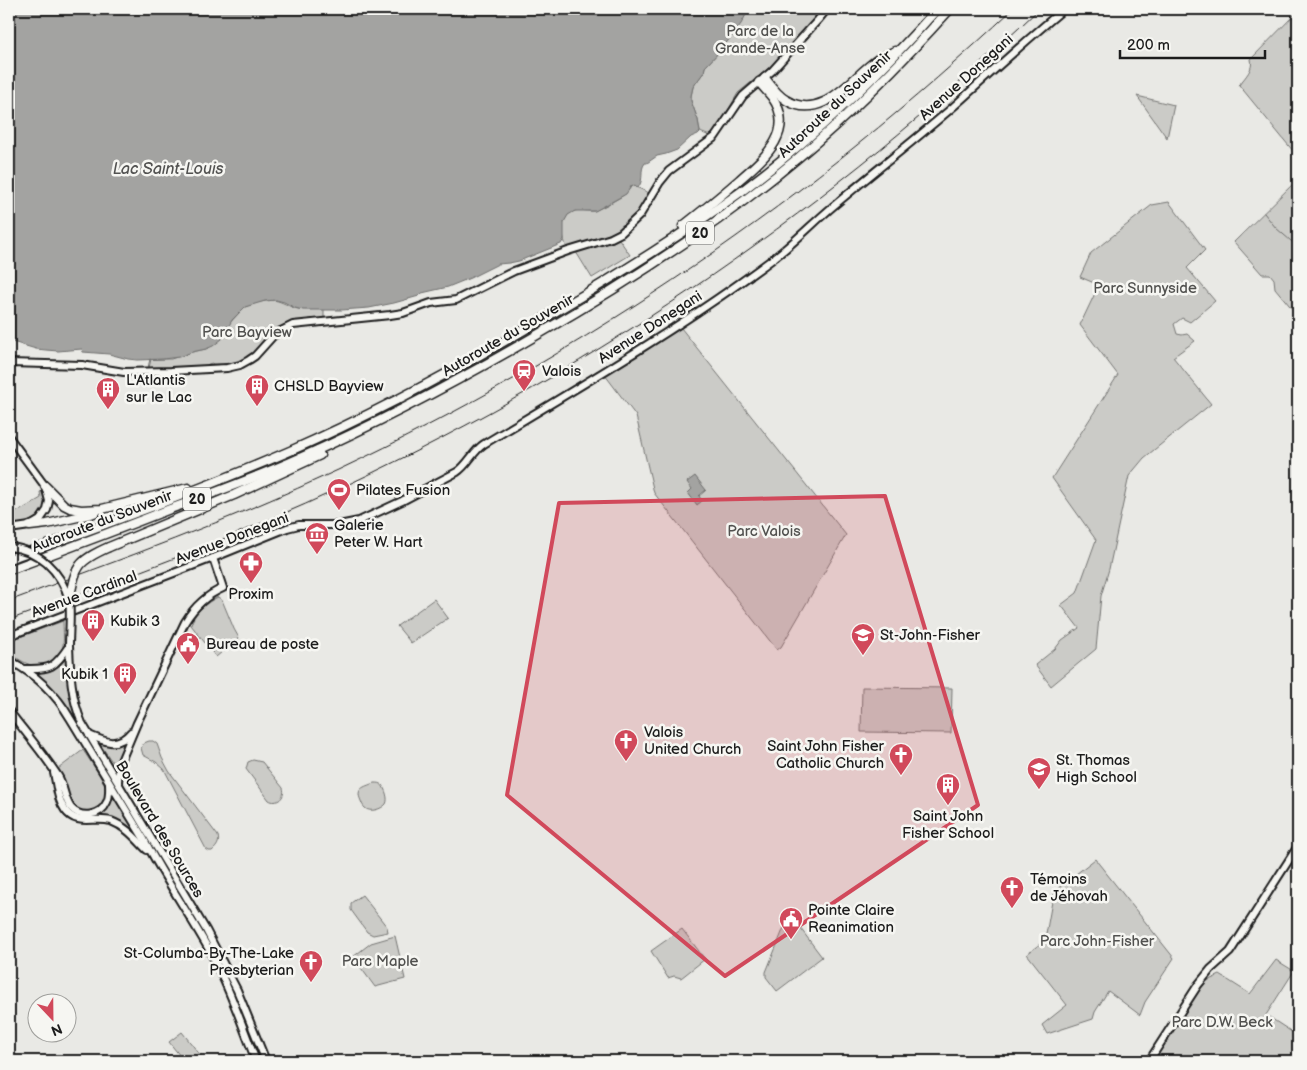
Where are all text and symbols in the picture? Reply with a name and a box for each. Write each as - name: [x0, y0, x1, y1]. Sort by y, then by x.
- park label: Parc de la Grande-Anse: [715, 22, 805, 58]
- scale bar: [1120, 28, 1264, 60]
- street label: Avenue Donegani: [915, 30, 1017, 125]
- text: 200 m: [1127, 36, 1170, 55]
- street label: Autoroute du Souvenir: [774, 46, 897, 162]
- water label: Lac Saint-Louis: [113, 160, 223, 179]
- road number: 20: [686, 222, 714, 244]
- park label: Parc Sunnyside: [1093, 279, 1197, 298]
- street label: Avenue Donegani: [595, 287, 706, 368]
- street label: Autoroute du Souvenir: [439, 290, 578, 381]
- park label: Parc Bayview: [202, 323, 292, 342]
- station icon: Valois: [511, 358, 537, 392]
- place label: Valois: [542, 362, 582, 381]
- place label: L'Atlantis sur le Lac: [126, 371, 192, 407]
- building icon: CHSLD Bayview: [244, 373, 270, 407]
- building icon: L'Atlantis sur le Lac: [95, 376, 121, 410]
- place label: CHSLD Bayview: [274, 377, 384, 396]
- sports icon: Pilates Fusion: [326, 477, 352, 511]
- place label: Pilates Fusion: [356, 481, 450, 500]
- street label: Autoroute du Souvenir: [29, 486, 176, 557]
- road number: 20: [183, 488, 211, 510]
- street label: Avenue Donegani: [173, 508, 292, 569]
- place label: Galerie Peter W. Hart: [334, 516, 423, 552]
- museum icon: Galerie Peter W. Hart: [304, 521, 330, 555]
- park label: Parc Valois: [727, 522, 801, 541]
- pharmacy icon: Proxim: [238, 550, 264, 584]
- street label: Avenue Cardinal: [29, 567, 140, 622]
- place label: Proxim: [228, 585, 274, 604]
- building icon: Kubik 3: [80, 608, 106, 642]
- place label: Kubik 3: [110, 612, 160, 631]
- school or university icon: St-John-Fisher: [850, 622, 876, 656]
- place label: St-John-Fisher: [880, 626, 981, 645]
- public building icon: Bureau de poste: [175, 631, 201, 665]
- place label: Bureau de poste: [206, 635, 319, 654]
- building icon: Kubik 1: [112, 661, 138, 695]
- place label: Kubik 1: [61, 665, 108, 684]
- place label: Valois United Church: [644, 723, 741, 759]
- church icon: Valois United Church: [613, 728, 639, 762]
- place label: Saint John Fisher Catholic Church: [767, 737, 885, 773]
- church icon: Saint John Fisher Catholic Church: [888, 742, 914, 776]
- place label: St. Thomas High School: [1056, 751, 1137, 787]
- school or university icon: St. Thomas High School: [1026, 756, 1052, 790]
- street label: Boulevard des Sources: [111, 757, 208, 902]
- building icon: Saint John Fisher School: [935, 772, 961, 806]
- place label: Saint John Fisher School: [902, 807, 994, 843]
- place label: Témoins de Jéhovah: [1030, 870, 1108, 906]
- church icon: Témoins de Jéhovah: [999, 875, 1025, 909]
- place label: Pointe Claire Reanimation: [808, 901, 894, 937]
- public building icon: Pointe Claire Reanimation: [778, 906, 804, 940]
- park label: Parc John-Fisher: [1040, 932, 1155, 951]
- place label: St-Columba-By-The-Lake Presbyterian: [124, 944, 294, 980]
- church icon: St-Columba-By-The-Lake Presbyterian: [298, 949, 324, 983]
- park label: Parc Maple: [342, 952, 418, 971]
- north arrow: [28, 992, 78, 1042]
- park label: Parc D.W. Beck: [1171, 1013, 1273, 1032]
- text: N: [49, 1020, 65, 1039]

